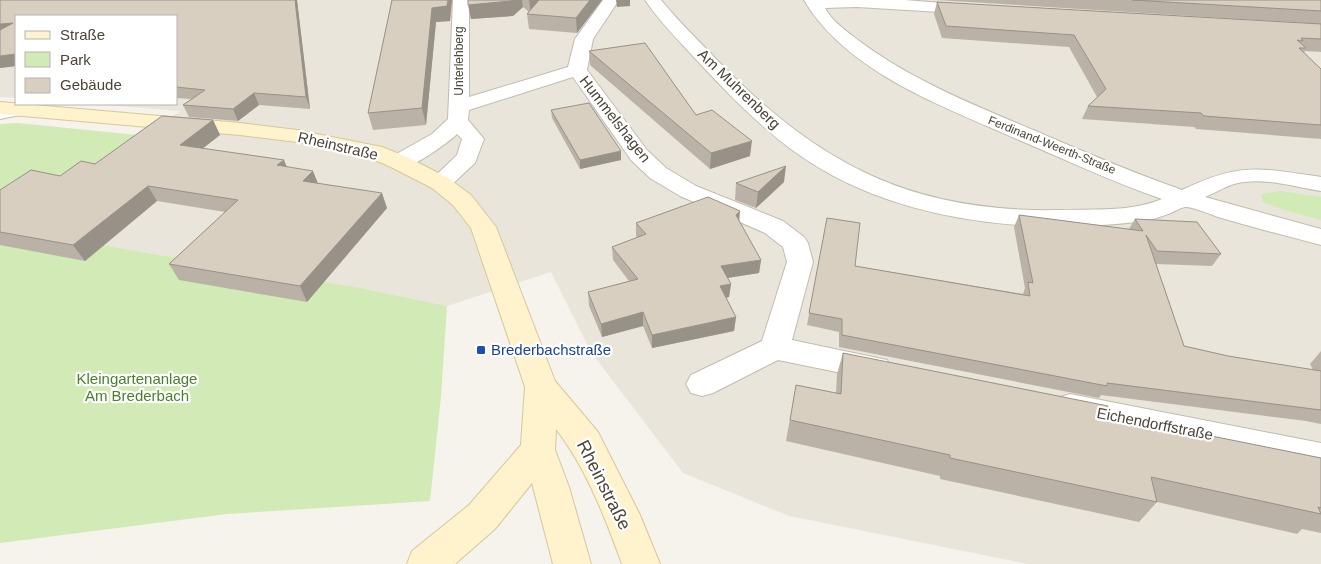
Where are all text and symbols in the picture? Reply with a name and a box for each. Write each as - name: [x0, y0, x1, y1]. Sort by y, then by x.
- legend: [15, 15, 178, 105]
- text: Straße: [60, 26, 105, 43]
- street label: Unterlehberg: [452, 26, 466, 96]
- street label: Am Muhrenberg: [695, 45, 784, 132]
- text: Park: [60, 51, 91, 68]
- street label: Hummelshagen: [576, 72, 654, 165]
- text: Gebäude: [60, 76, 122, 93]
- street label: Ferdinand-Weerth-Straße: [986, 113, 1118, 177]
- street label: Rheinstraße: [296, 128, 380, 163]
- place label: Brederbachstraße: [491, 341, 611, 358]
- marker: Brederbachstraße: [475, 344, 487, 356]
- park label: Kleingartenanlage Am Brederbach: [77, 370, 197, 404]
- street label: Eichendorffstraße: [1095, 404, 1215, 443]
- street label: Rheinstraße: [573, 437, 635, 533]

